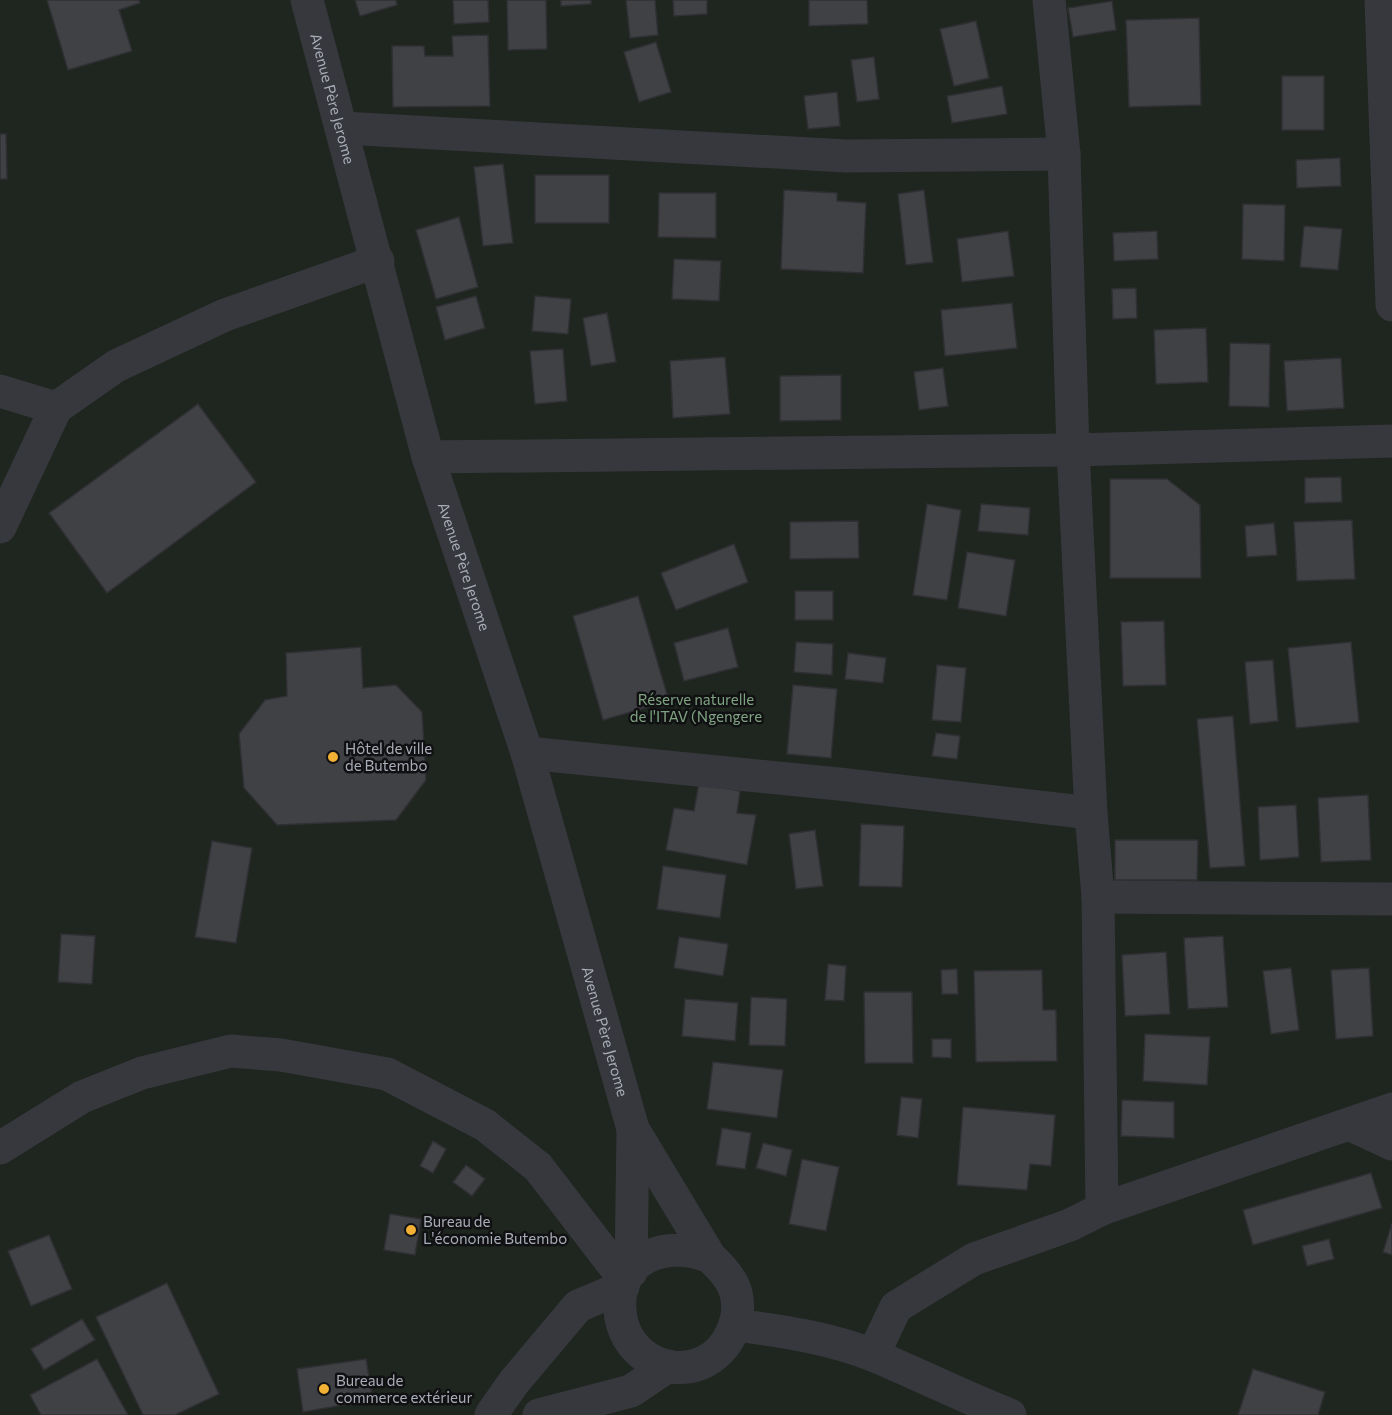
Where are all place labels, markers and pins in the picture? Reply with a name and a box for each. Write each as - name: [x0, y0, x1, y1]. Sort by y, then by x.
- place label: Hôtel de ville de Butembo: [345, 739, 432, 774]
- marker: Hôtel de ville de Butembo: [326, 750, 340, 764]
- place label: Bureau de L'économie Butembo: [423, 1212, 567, 1247]
- marker: Bureau de L'économie Butembo: [404, 1223, 418, 1237]
- place label: Bureau de commerce extérieur: [336, 1371, 472, 1406]
- marker: Bureau de commerce extérieur: [317, 1382, 331, 1396]

